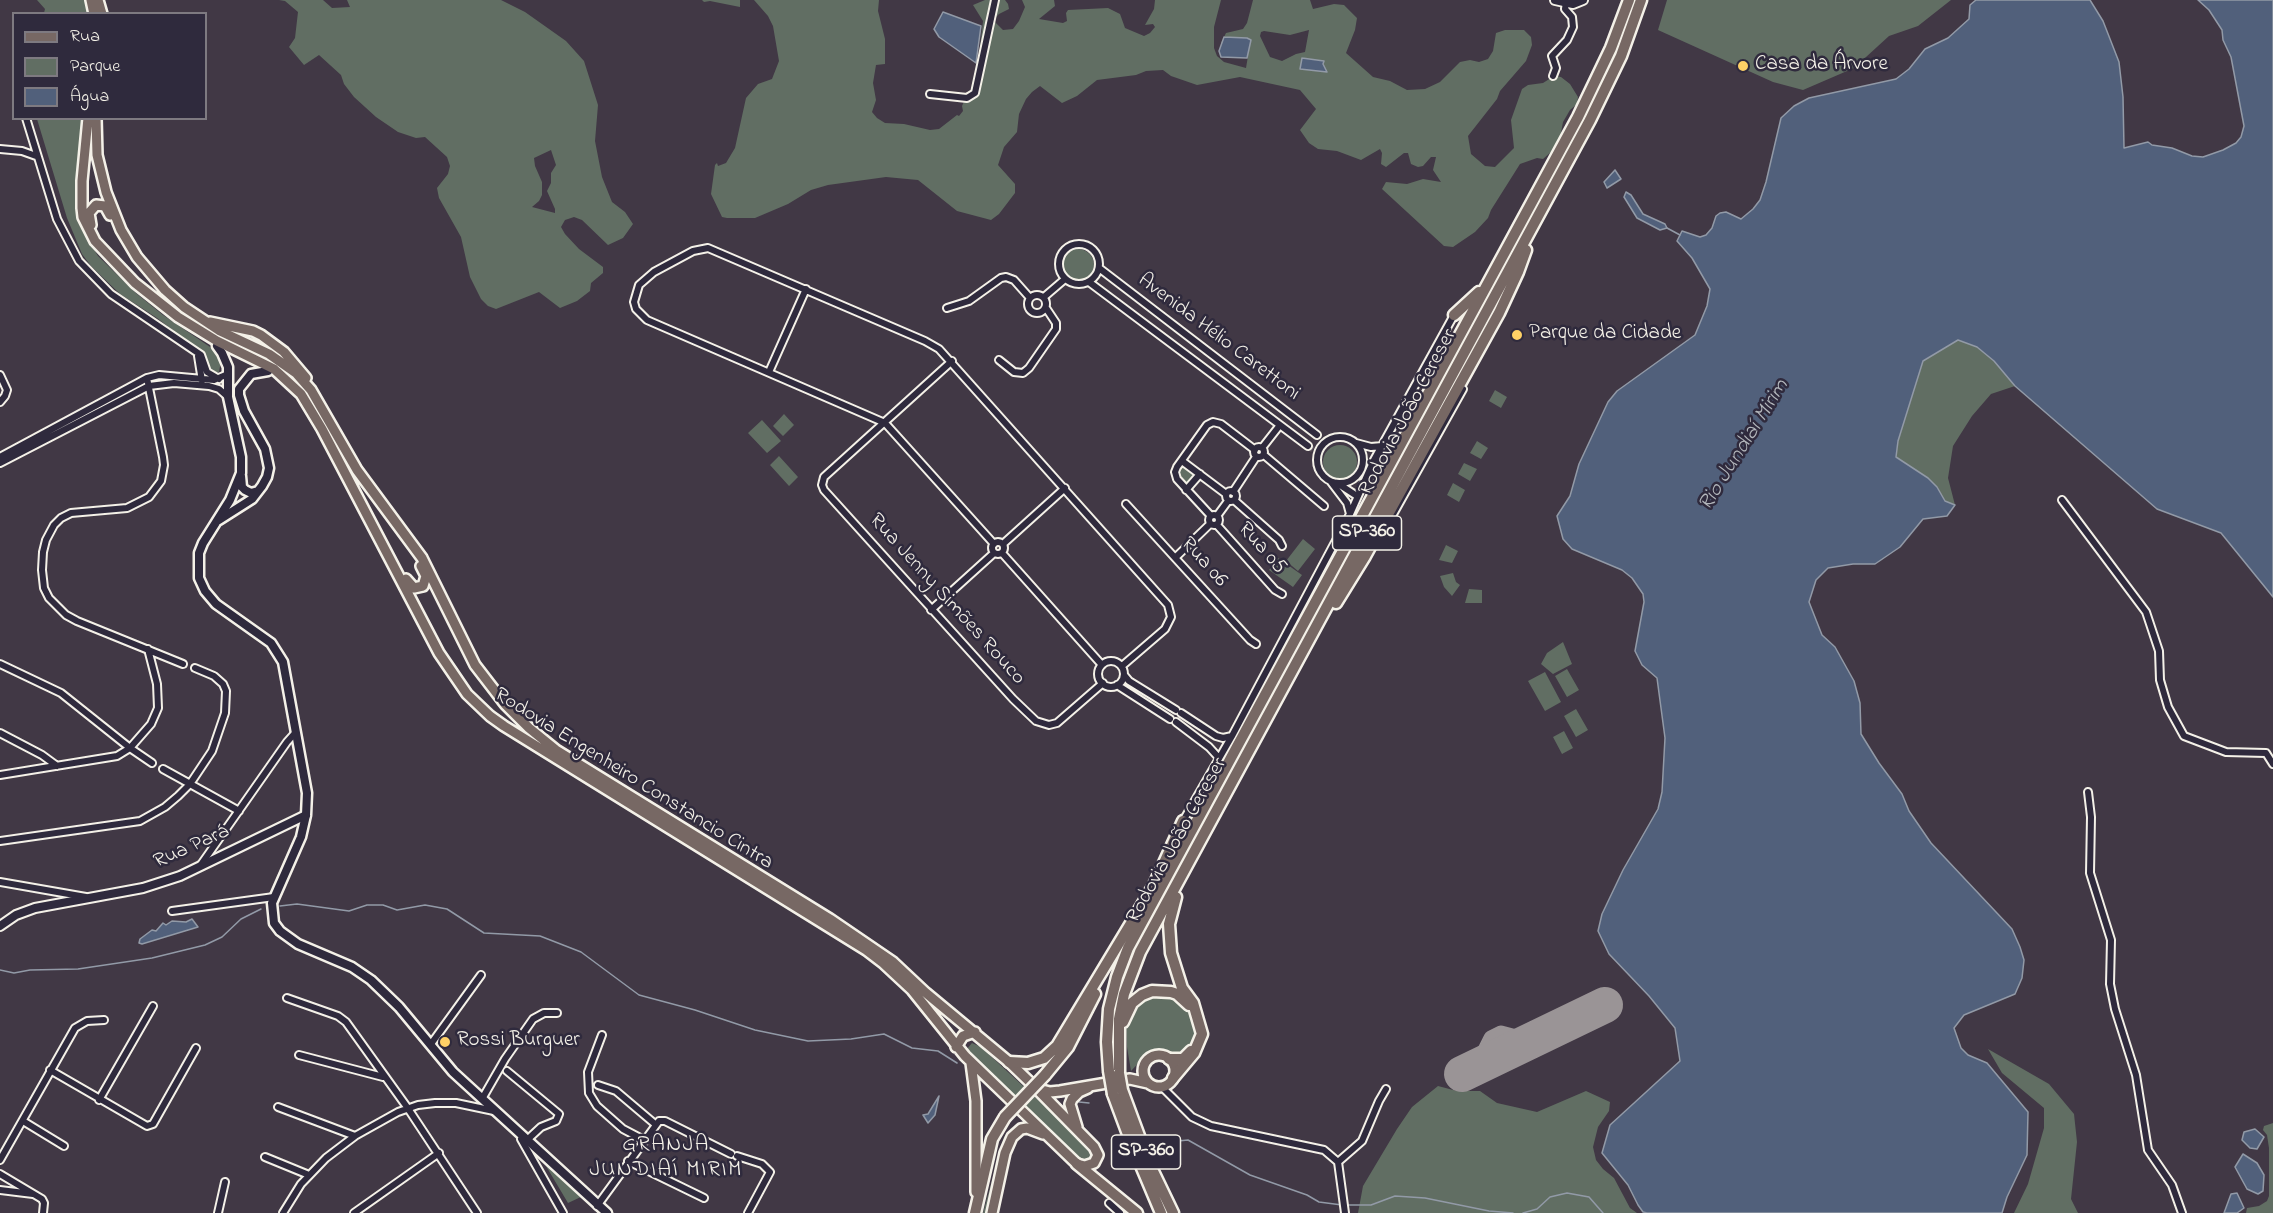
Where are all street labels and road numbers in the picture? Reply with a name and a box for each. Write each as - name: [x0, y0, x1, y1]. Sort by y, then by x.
- street label: Avenida Hélio Carettoni: [1132, 269, 1304, 407]
- street label: Rodovia João Cereser: [1354, 325, 1464, 501]
- street label: Rua Jenny Simões Rouco: [862, 509, 1030, 691]
- road number: SP-360: [1332, 516, 1402, 550]
- street label: Rua 05: [1231, 518, 1291, 580]
- street label: Rua 06: [1174, 533, 1232, 593]
- street label: Rodovia Engenheiro Constancio Cintra: [489, 683, 777, 877]
- street label: Rodovia João Cereser: [1122, 754, 1234, 928]
- street label: Rua Pará: [151, 820, 233, 876]
- road number: SP-360: [1112, 1135, 1180, 1169]

